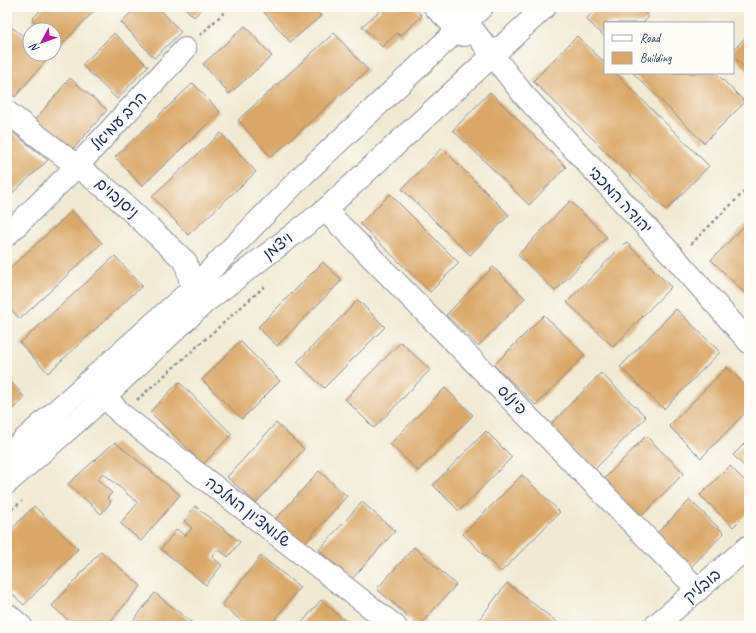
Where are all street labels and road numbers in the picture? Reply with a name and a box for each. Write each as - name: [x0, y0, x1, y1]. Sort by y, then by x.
- street label: הרב עמיאל: [87, 87, 151, 155]
- street label: יהודה המכבי: [584, 162, 656, 238]
- street label: ניסנבוים: [91, 174, 143, 222]
- street label: ויצמן: [259, 228, 297, 264]
- street label: פינלס: [493, 381, 531, 419]
- street label: שלומציון המלכה: [201, 472, 295, 552]
- street label: בובליק: [679, 564, 725, 608]

